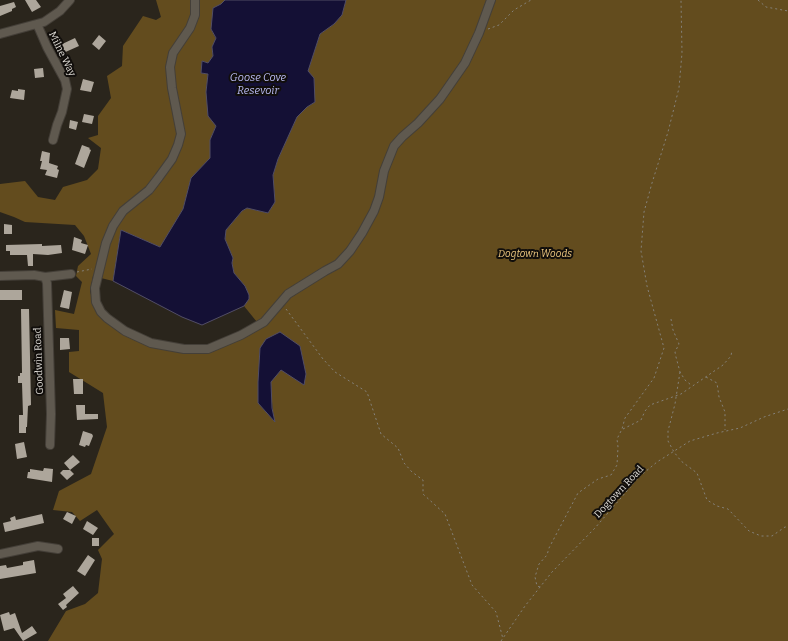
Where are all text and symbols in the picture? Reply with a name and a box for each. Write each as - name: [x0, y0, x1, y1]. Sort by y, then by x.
- street label: Milne Way: [46, 30, 78, 78]
- water label: Goose Cove Resevoir: [230, 71, 286, 97]
- park label: Dogtown Woods: [498, 248, 572, 260]
- street label: Goodwin Road: [32, 327, 46, 395]
- street label: Dogtown Road: [592, 463, 646, 521]

